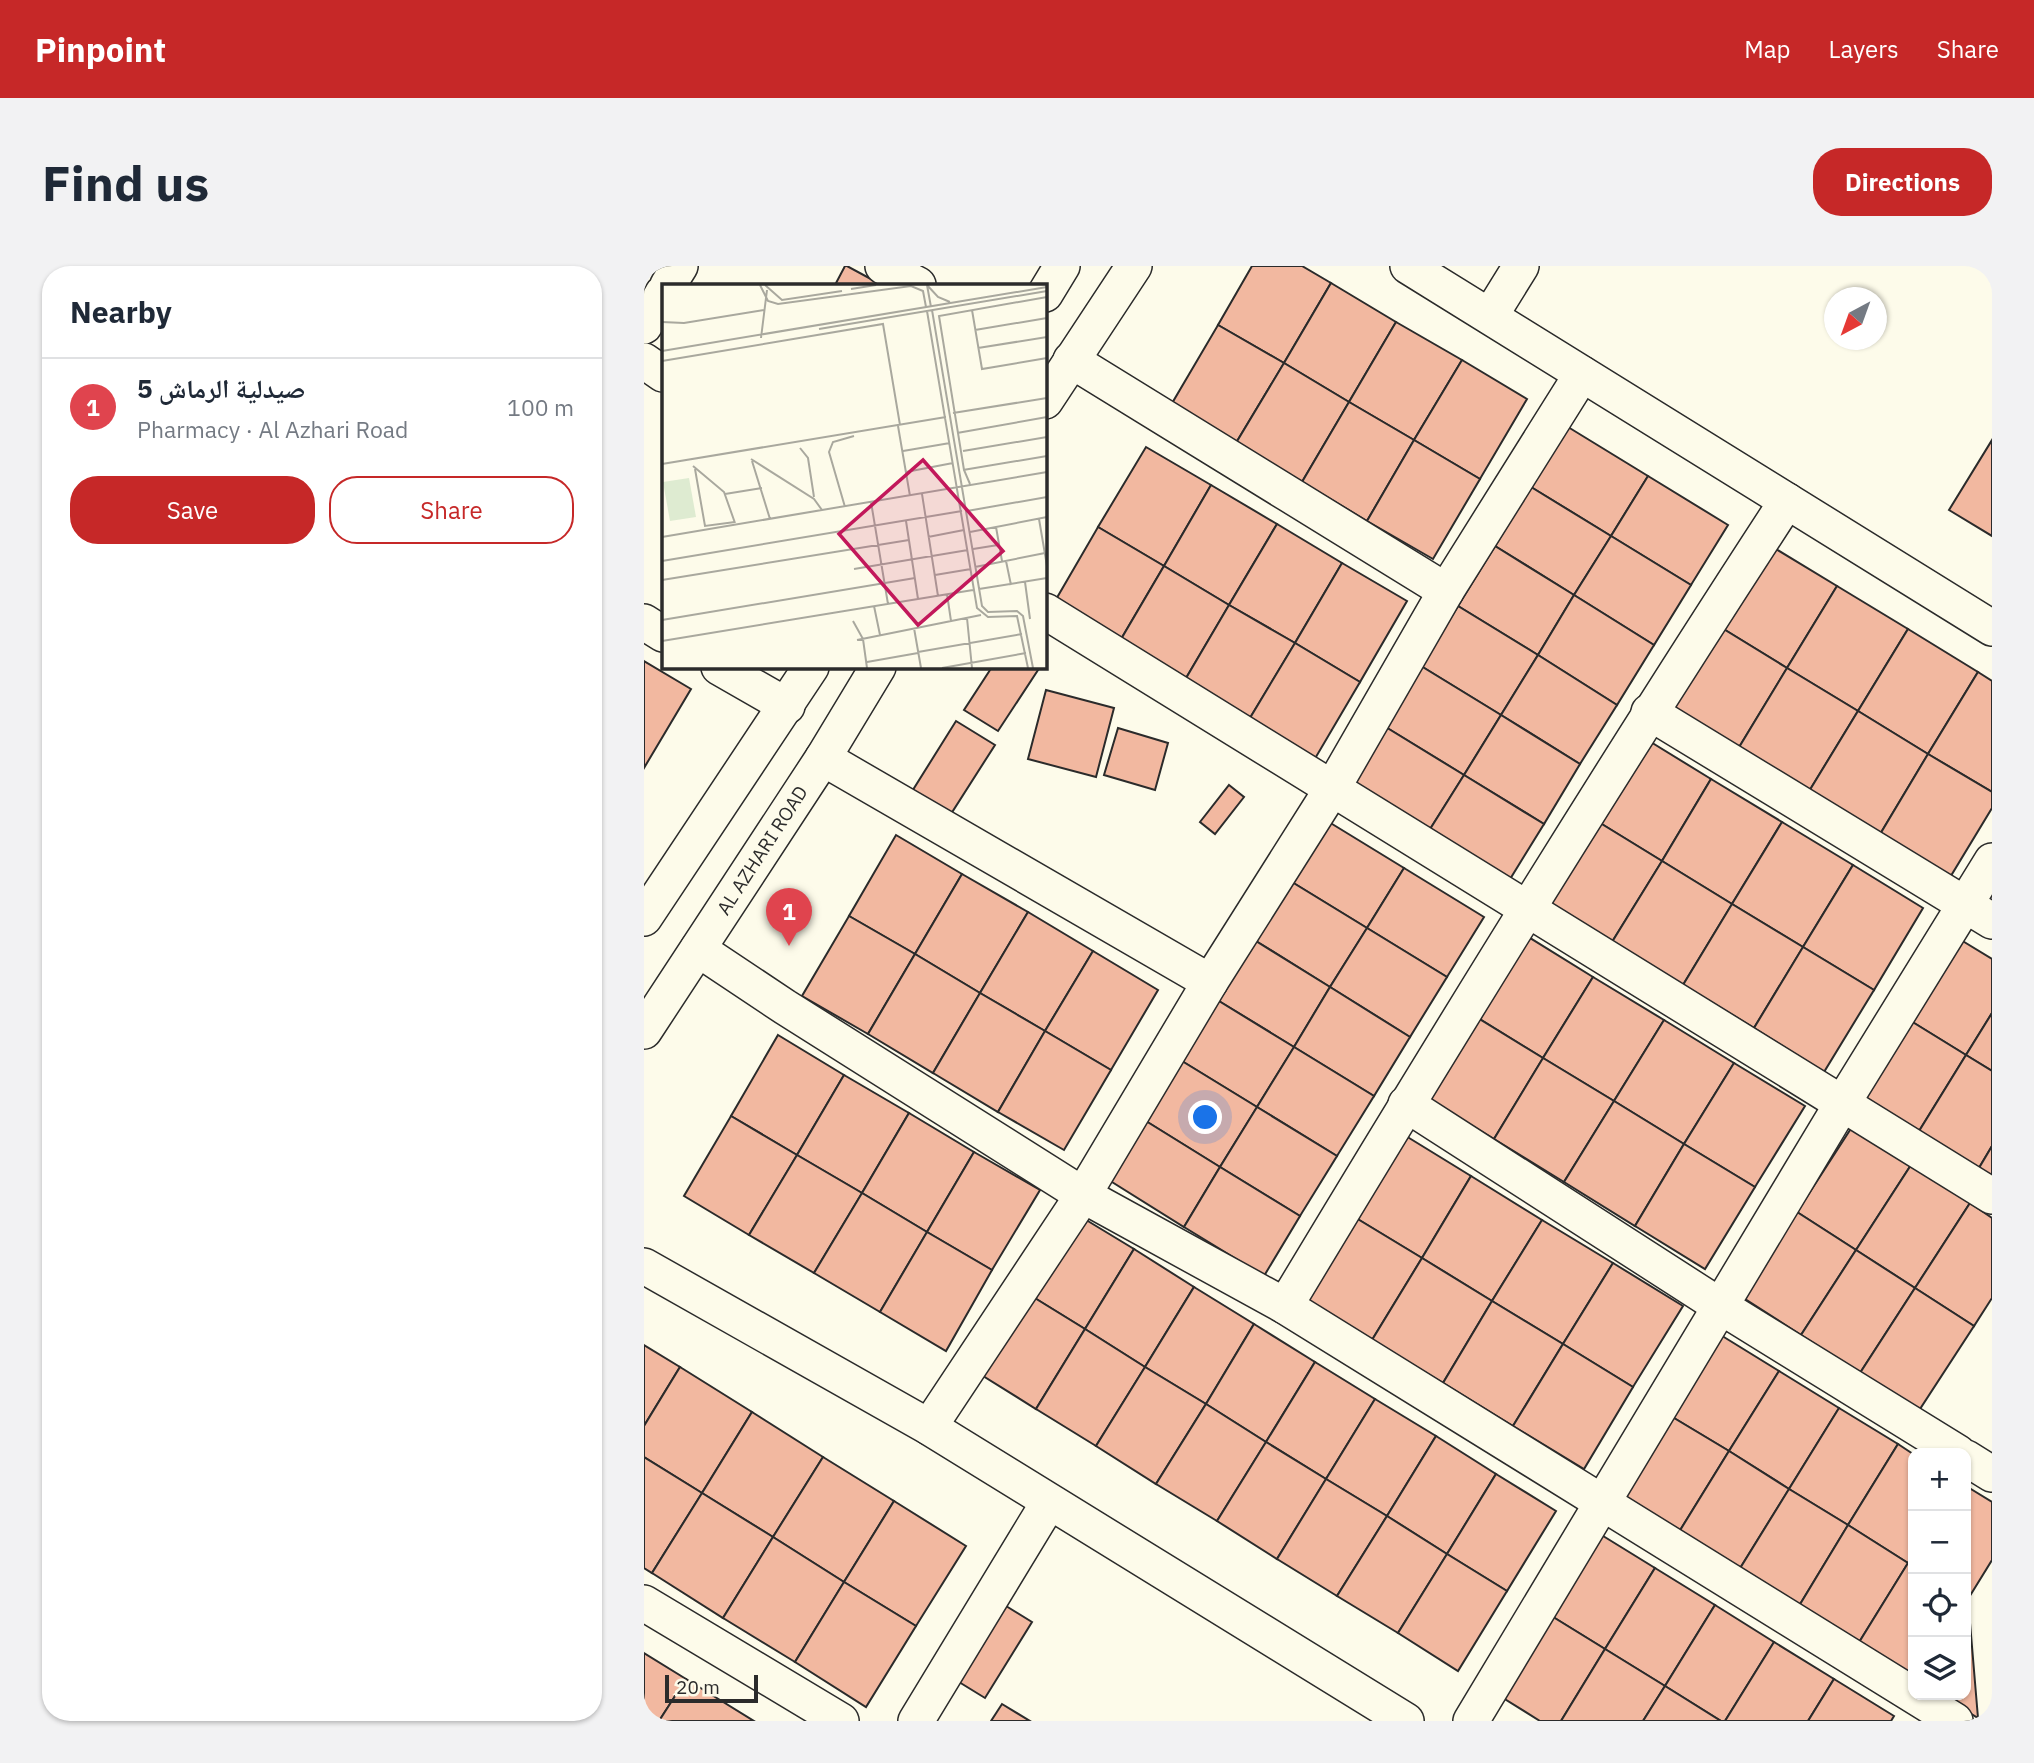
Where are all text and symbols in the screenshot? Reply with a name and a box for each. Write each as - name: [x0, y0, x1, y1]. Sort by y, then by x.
- text: Pinpoint: [35, 28, 166, 71]
- text: Map: [1744, 33, 1791, 65]
- text: Layers: [1829, 33, 1899, 65]
- text: Share: [1937, 33, 1999, 65]
- button: Directions: [1813, 148, 1992, 216]
- text: Find us: [42, 151, 209, 214]
- inset map: [662, 284, 1046, 668]
- north arrow: [1824, 287, 1887, 350]
- text: Nearby: [70, 292, 172, 331]
- text: صيدلية الرماش 5: [137, 371, 305, 405]
- text: 1: [86, 392, 100, 422]
- text: 100 m: [507, 392, 574, 422]
- text: Pharmacy · Al Azhari Road: [137, 414, 408, 444]
- button: Save: [70, 476, 315, 544]
- button: Share: [329, 476, 574, 544]
- street label: AL AZHARI ROAD: [711, 781, 813, 919]
- pin: 1: [766, 888, 812, 946]
- your location: [1188, 1100, 1222, 1134]
- map controls: [1908, 1448, 1971, 1700]
- button: +: [1908, 1448, 1971, 1511]
- button: −: [1908, 1511, 1971, 1574]
- button: locate: [1908, 1574, 1971, 1637]
- button: layers: [1908, 1637, 1971, 1700]
- scale bar: [665, 1672, 758, 1704]
- text: 20 m: [676, 1675, 720, 1699]

